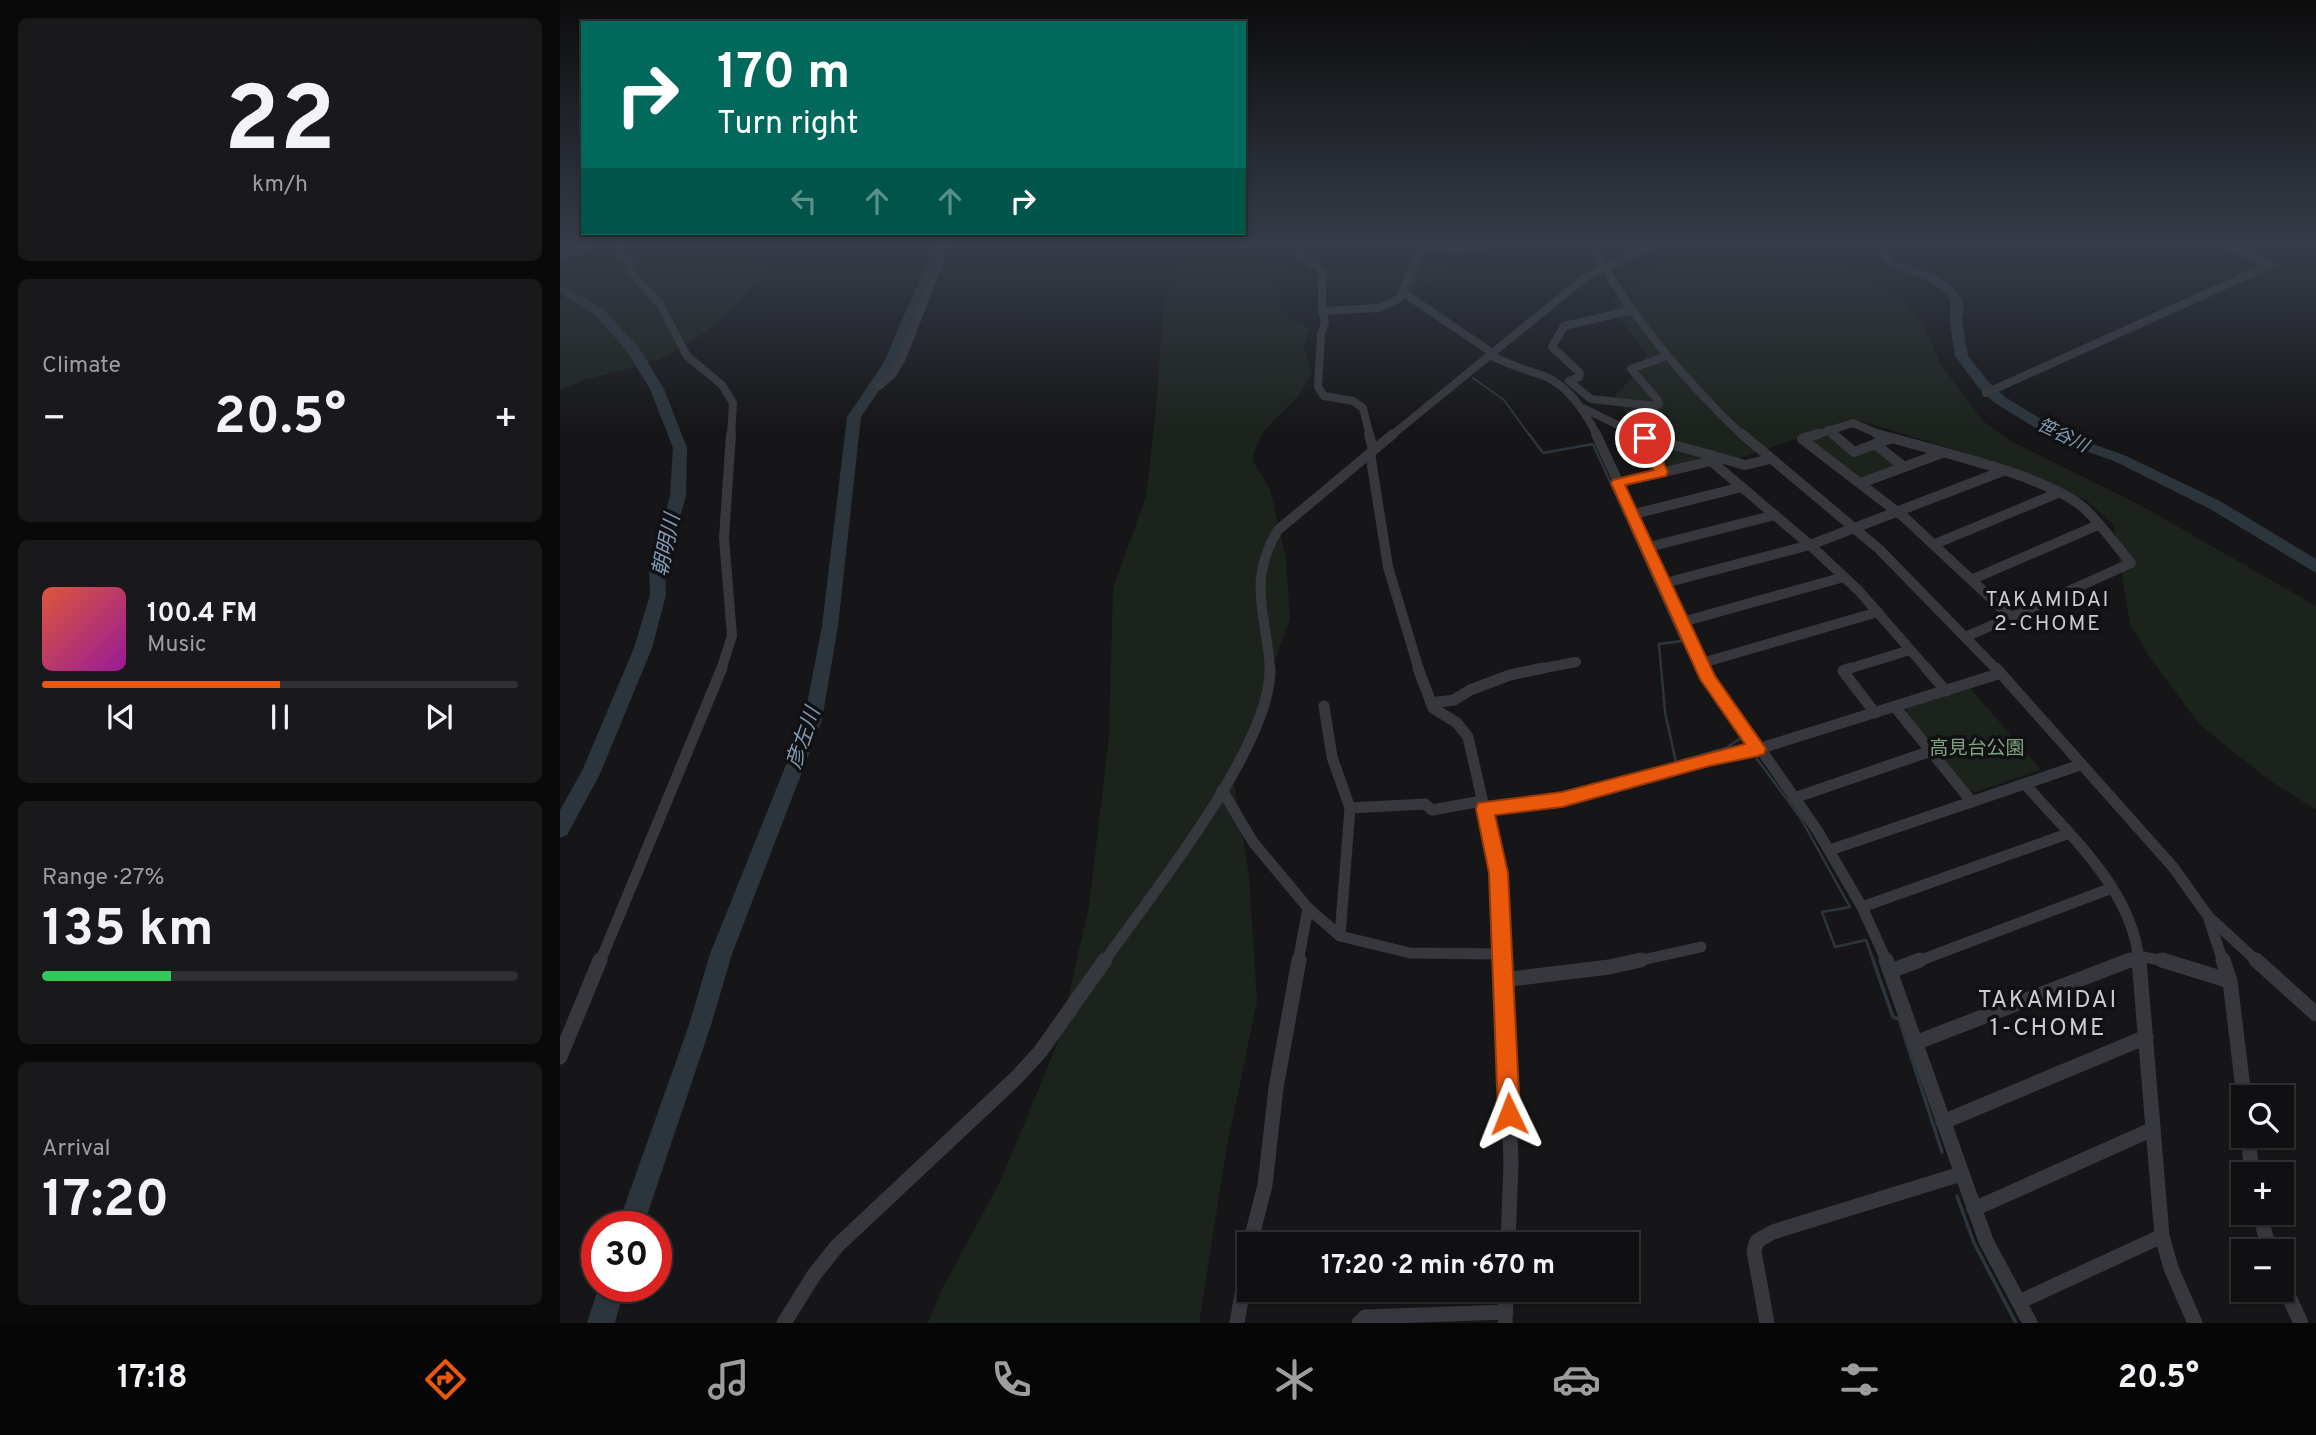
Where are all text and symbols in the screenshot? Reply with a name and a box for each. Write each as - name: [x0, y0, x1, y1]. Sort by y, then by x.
- text: 170 m: [717, 44, 850, 106]
- icon: right: [602, 49, 693, 140]
- text: 22: [224, 68, 336, 183]
- text: Turn right: [717, 105, 859, 145]
- text: km/h: [252, 171, 308, 200]
- icon: left: [785, 182, 823, 220]
- icon: ahead: [858, 182, 896, 220]
- icon: ahead: [931, 182, 969, 220]
- icon: right: [1004, 182, 1042, 220]
- text: Climate: [42, 352, 121, 381]
- text: 20.5°: [214, 386, 346, 452]
- text: −: [42, 396, 67, 445]
- text: +: [493, 396, 518, 445]
- pin: [1615, 408, 1675, 468]
- water label: 笹谷川: [2033, 414, 2093, 459]
- icon: arrive: [1626, 419, 1664, 457]
- water label: 朝明川: [648, 510, 688, 579]
- district label: TAKAMIDAI 2-CHOME: [1985, 587, 2111, 638]
- text: 100.4 FM: [147, 598, 257, 631]
- text: Music: [147, 631, 207, 660]
- icon: previous: [102, 698, 140, 736]
- icon: pause: [261, 698, 299, 736]
- icon: next: [420, 698, 458, 736]
- water label: 彦左川: [781, 702, 828, 773]
- park label: 高見台公園: [1929, 737, 2025, 761]
- text: Range · 27%: [42, 864, 165, 893]
- text: 135 km: [42, 898, 213, 964]
- district label: TAKAMIDAI 1-CHOME: [1978, 986, 2118, 1044]
- position arrow: [1472, 1077, 1546, 1151]
- map controls: [2231, 1085, 2294, 1302]
- button: search: [2231, 1085, 2294, 1148]
- text: Arrival: [42, 1135, 111, 1164]
- button: +: [2231, 1162, 2294, 1225]
- text: 17:20: [42, 1169, 169, 1235]
- speed limit sign: 30: [581, 1211, 672, 1302]
- button: −: [2231, 1239, 2294, 1302]
- text: 17:20 · 2 min · 670 m: [1321, 1250, 1555, 1283]
- icon: directions: [421, 1355, 470, 1404]
- icon: music: [704, 1355, 753, 1404]
- icon: phone: [987, 1355, 1036, 1404]
- icon: climate: [1270, 1355, 1319, 1404]
- icon: car: [1552, 1355, 1601, 1404]
- icon: filters: [1835, 1355, 1884, 1404]
- text: 17:18: [117, 1359, 188, 1399]
- text: 20.5°: [2118, 1359, 2199, 1399]

